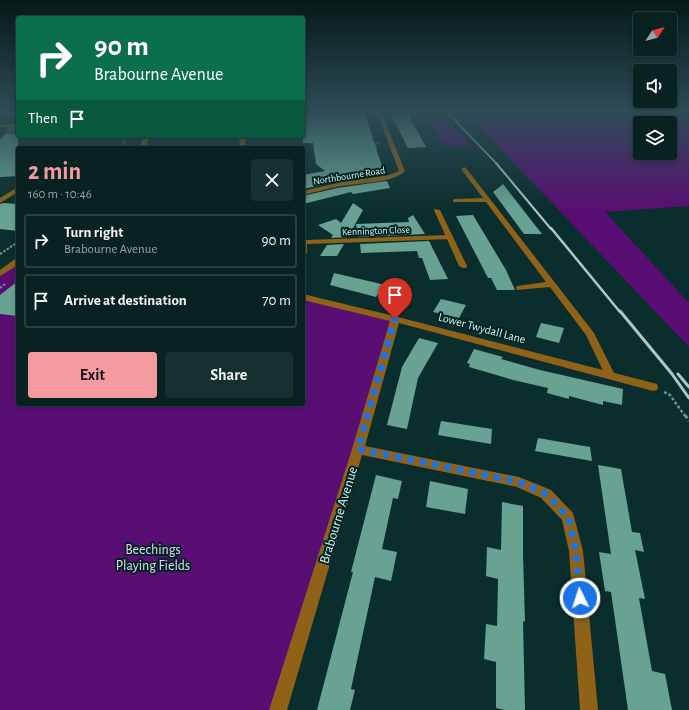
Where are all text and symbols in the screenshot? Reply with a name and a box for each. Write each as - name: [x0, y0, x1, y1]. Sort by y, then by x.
- north arrow: [633, 12, 677, 56]
- map controls: [633, 12, 677, 160]
- icon: right: [28, 32, 80, 84]
- text: 90 m: [94, 33, 149, 61]
- button: sound: [633, 64, 677, 108]
- text: Brabourne Avenue: [94, 66, 223, 84]
- icon: arrive: [66, 108, 88, 130]
- text: Then: [28, 111, 58, 126]
- button: layers: [633, 116, 677, 160]
- button: close: [251, 159, 293, 201]
- text: 2 min: [28, 160, 81, 184]
- street label: Northbourne Road: [312, 165, 386, 187]
- text: 160 m · 10:46: [28, 188, 92, 201]
- text: Turn right: [64, 225, 123, 240]
- street label: Kennington Close: [342, 225, 411, 237]
- icon: right: [30, 230, 52, 252]
- text: 90 m: [262, 233, 291, 248]
- text: Brabourne Avenue: [64, 243, 157, 256]
- pin: [378, 278, 412, 319]
- icon: arrive: [384, 284, 406, 306]
- icon: arrive: [30, 290, 52, 312]
- text: Arrive at destination: [64, 293, 187, 308]
- text: 70 m: [262, 293, 291, 308]
- street label: Lower Twydall Lane: [437, 311, 527, 346]
- button: Exit: [28, 352, 157, 398]
- button: Share: [165, 352, 293, 398]
- street label: Brabourne Avenue: [318, 465, 360, 565]
- park label: Beechings Playing Fields: [116, 543, 190, 573]
- position arrow: [559, 577, 601, 619]

